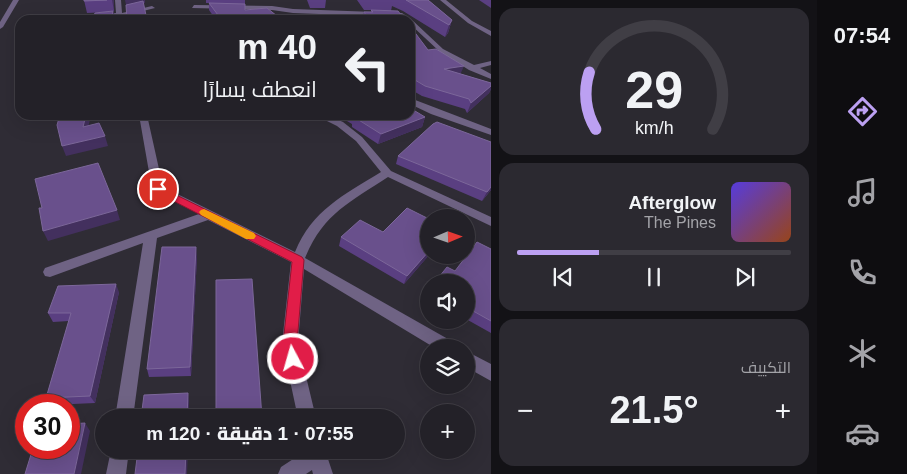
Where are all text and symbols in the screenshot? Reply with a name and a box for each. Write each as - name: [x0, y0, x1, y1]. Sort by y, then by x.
- text: 07:54: [834, 23, 890, 48]
- text: 40 m: [237, 27, 317, 66]
- icon: left: [335, 35, 400, 100]
- text: 29: [625, 61, 683, 119]
- text: انعطف يسارًا: [202, 77, 317, 102]
- icon: directions: [845, 94, 880, 129]
- text: km/h: [635, 118, 673, 138]
- pin: [137, 168, 179, 210]
- icon: arrive: [144, 175, 172, 203]
- icon: music: [845, 175, 880, 210]
- text: Afterglow: [628, 192, 716, 213]
- north arrow: [420, 209, 475, 264]
- map controls: [420, 209, 475, 459]
- text: The Pines: [644, 214, 716, 231]
- icon: phone: [845, 255, 880, 290]
- icon: previous: [549, 263, 577, 291]
- icon: pause: [640, 263, 668, 291]
- icon: next: [731, 263, 759, 291]
- button: sound: [420, 274, 475, 329]
- position arrow: [266, 332, 318, 384]
- icon: climate: [845, 336, 880, 371]
- button: layers: [420, 339, 475, 394]
- text: التكييف: [741, 359, 791, 376]
- text: 21.5°: [609, 389, 699, 431]
- speed limit sign: 30: [15, 394, 80, 459]
- text: −: [517, 395, 533, 426]
- text: +: [775, 395, 791, 426]
- button: +: [420, 404, 475, 459]
- icon: car: [845, 416, 880, 451]
- text: 07:55 · 1 دقيقة · 120 m: [146, 423, 354, 444]

